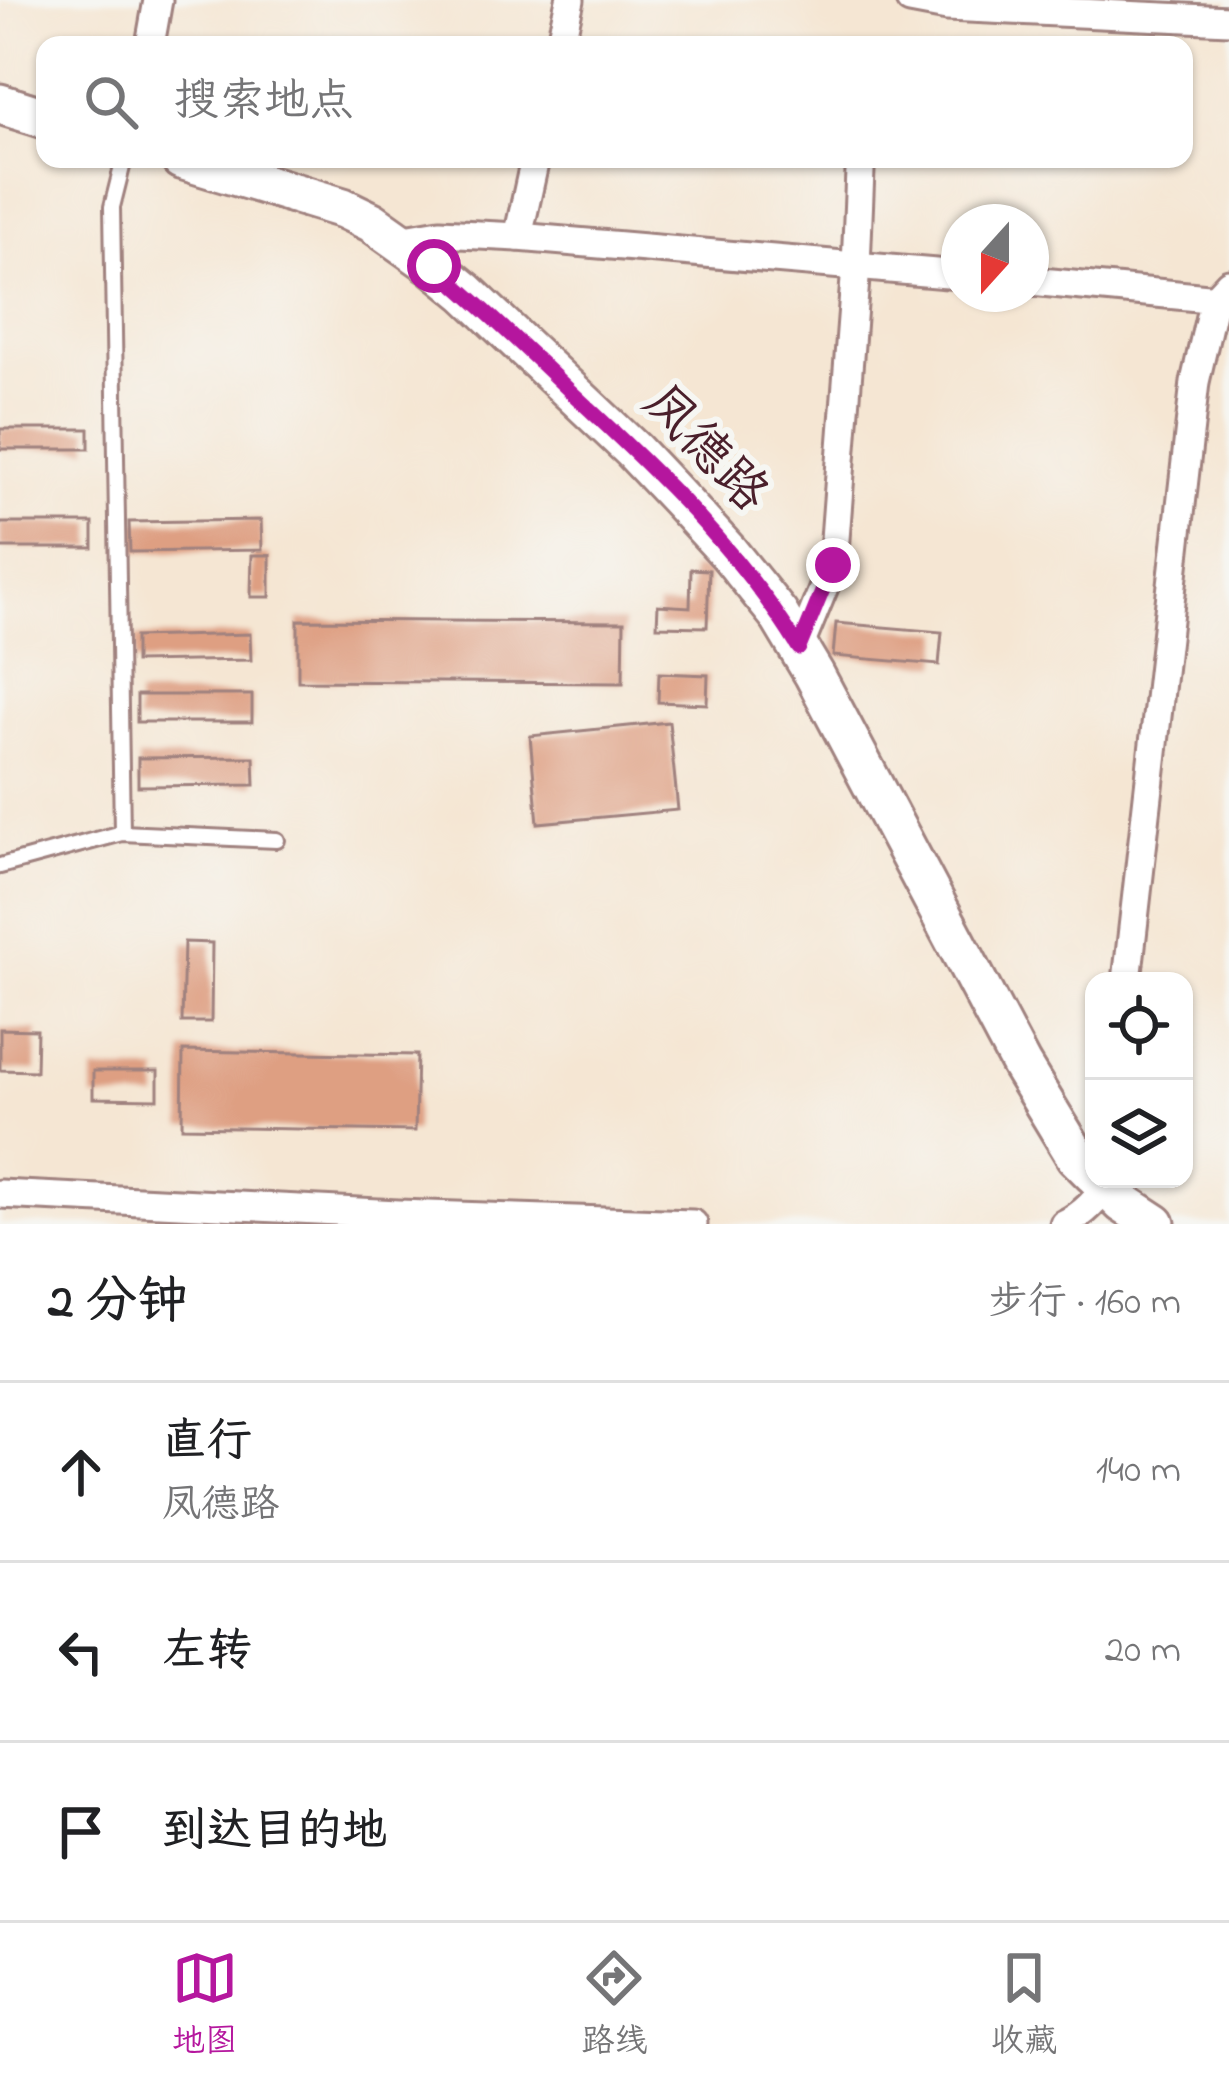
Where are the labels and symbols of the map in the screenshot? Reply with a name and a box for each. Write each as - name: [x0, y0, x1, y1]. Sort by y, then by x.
- north arrow: [941, 204, 1049, 312]
- route start: [407, 239, 461, 293]
- street label: 凤德路: [624, 369, 784, 531]
- route end: [806, 538, 860, 592]

